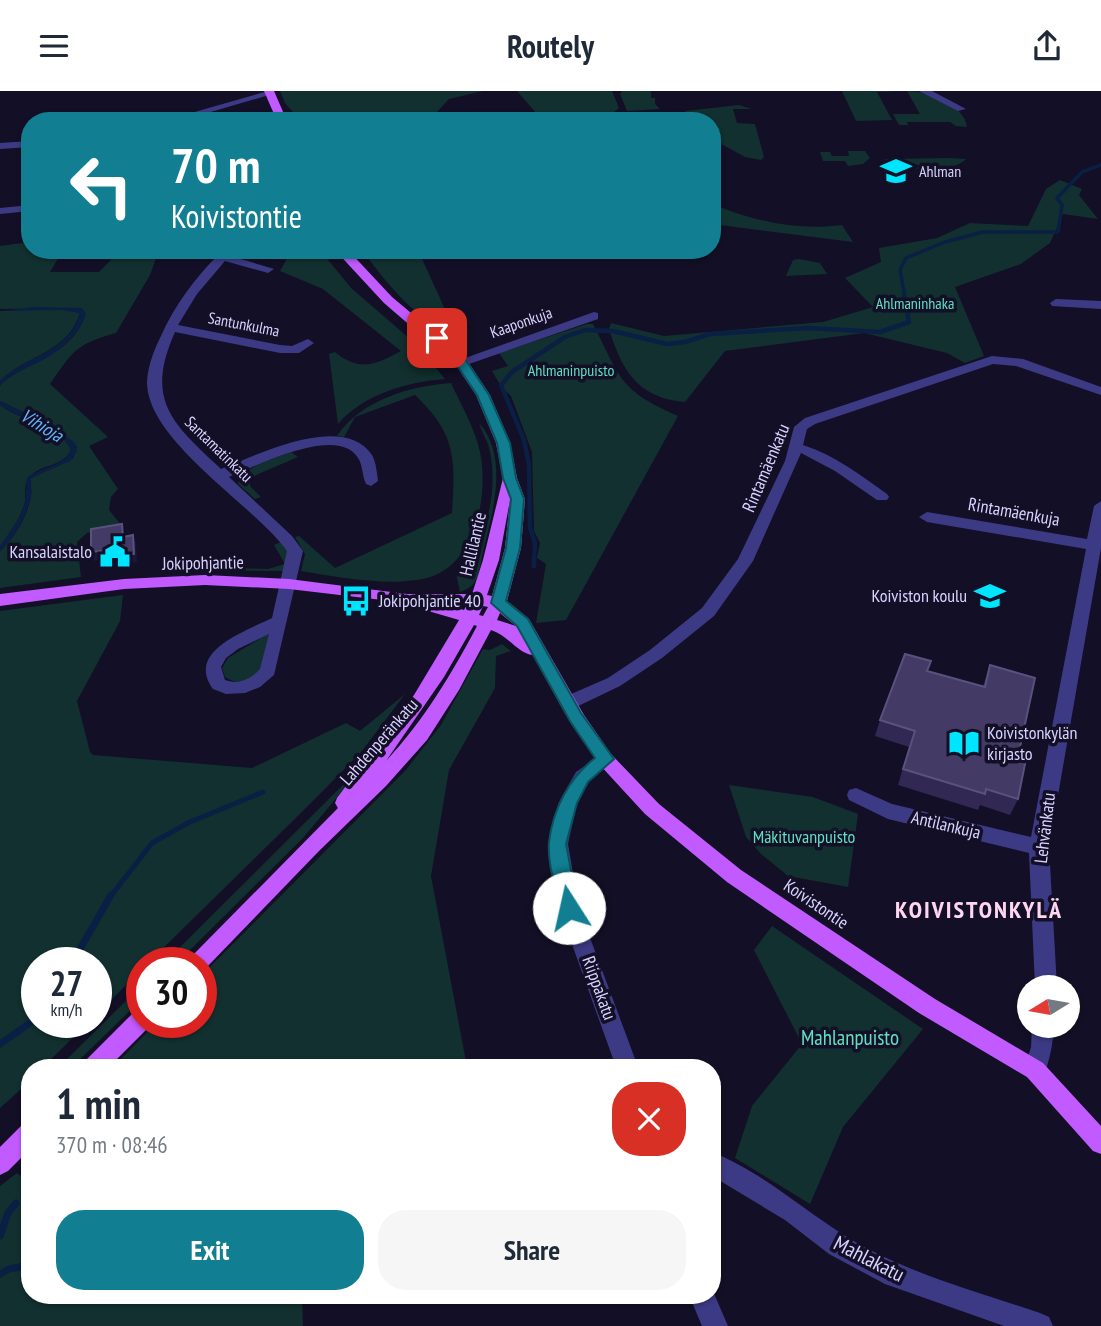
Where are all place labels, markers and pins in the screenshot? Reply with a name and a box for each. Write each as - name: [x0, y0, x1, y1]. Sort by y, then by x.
- school or university icon: Ahlman: [879, 154, 913, 188]
- place label: Ahlman: [919, 161, 961, 181]
- pin: [407, 308, 467, 368]
- public building icon: Kansalaistalo: [98, 535, 132, 569]
- place label: Kansalaistalo: [10, 540, 92, 563]
- school or university icon: Koiviston koulu: [973, 579, 1007, 613]
- bus stop icon: Jokipohjantie 40: [339, 584, 373, 618]
- place label: Koiviston koulu: [871, 584, 967, 607]
- place label: Jokipohjantie 40: [378, 589, 481, 612]
- place label: Koivistonkylän kirjasto: [987, 721, 1077, 765]
- library icon: Koivistonkylän kirjasto: [947, 726, 981, 760]

